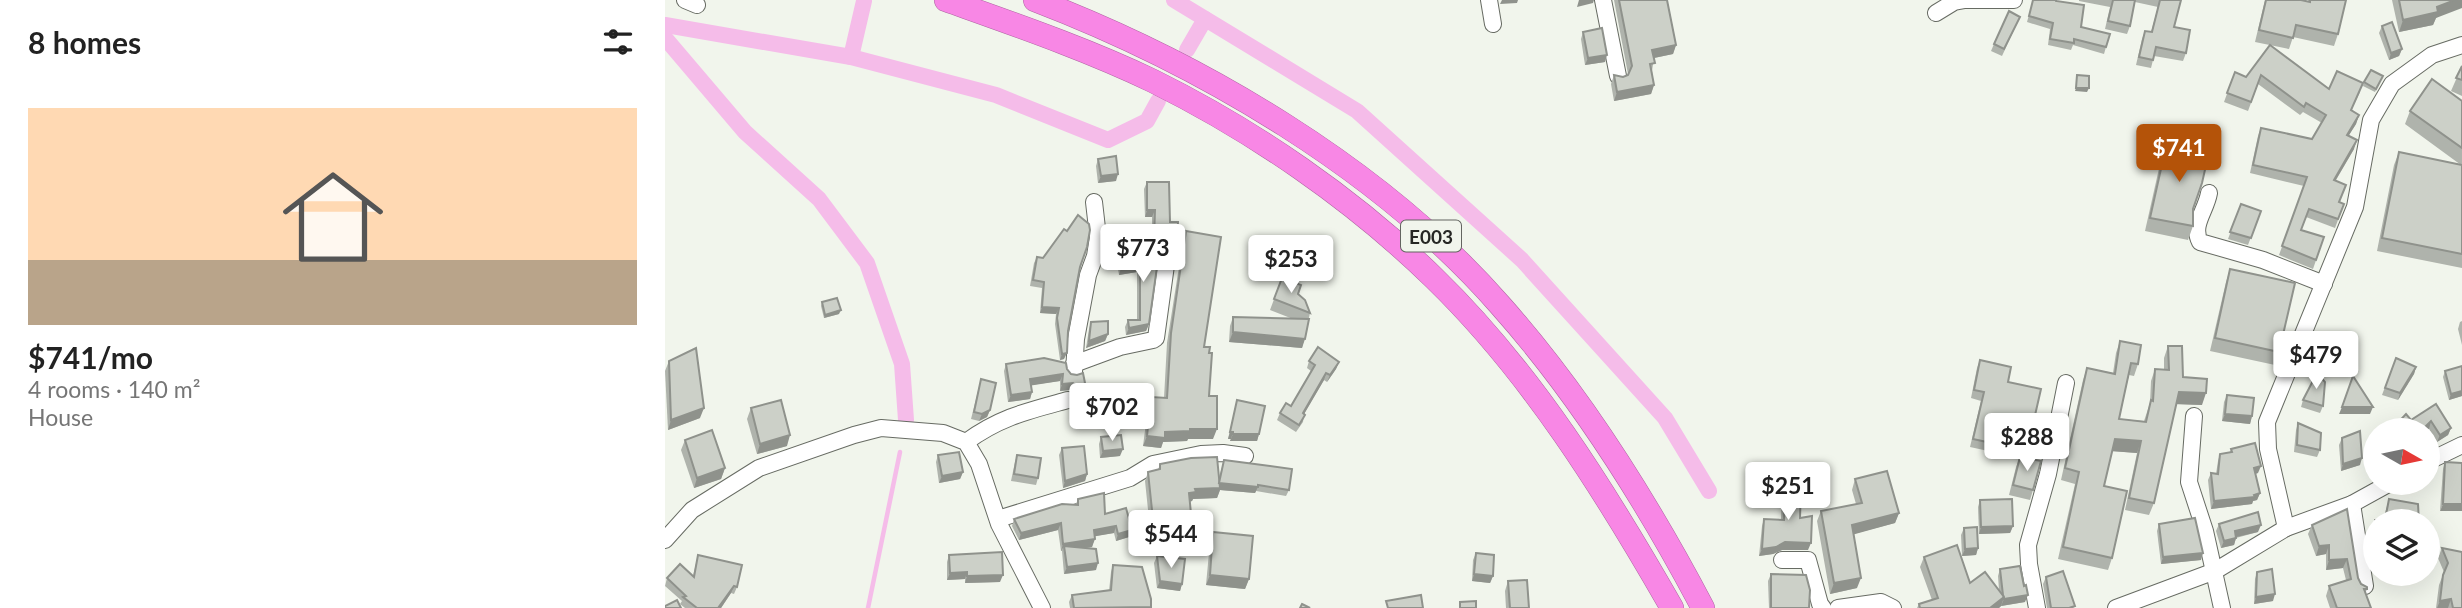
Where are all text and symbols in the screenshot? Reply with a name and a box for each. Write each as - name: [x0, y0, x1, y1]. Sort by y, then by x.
- icon: filters: [599, 23, 637, 61]
- text: 8 homes: [28, 24, 141, 60]
- pin: $741: [2138, 124, 2220, 184]
- text: $741: [2152, 133, 2206, 161]
- icon: home: [270, 154, 396, 280]
- road number: E003: [1401, 220, 1461, 252]
- pin: $773: [1102, 224, 1184, 284]
- text: $773: [1116, 233, 1170, 261]
- pin: $253: [1250, 236, 1332, 295]
- text: $253: [1264, 244, 1318, 272]
- pin: $479: [2275, 332, 2357, 391]
- text: $741/mo: [28, 339, 153, 375]
- text: $479: [2289, 340, 2343, 368]
- text: 4 rooms · 140 m²: [28, 375, 200, 403]
- pin: $702: [1071, 384, 1153, 443]
- text: $702: [1085, 392, 1139, 420]
- text: House: [28, 403, 93, 431]
- pin: $288: [1986, 414, 2068, 473]
- north arrow: [2363, 418, 2439, 495]
- map controls: [2363, 418, 2440, 586]
- text: $288: [2000, 422, 2054, 450]
- pin: $251: [1747, 462, 1829, 522]
- text: $251: [1761, 471, 1815, 499]
- button: layers: [2363, 509, 2440, 586]
- pin: $544: [1130, 510, 1212, 570]
- text: $544: [1144, 519, 1198, 547]

